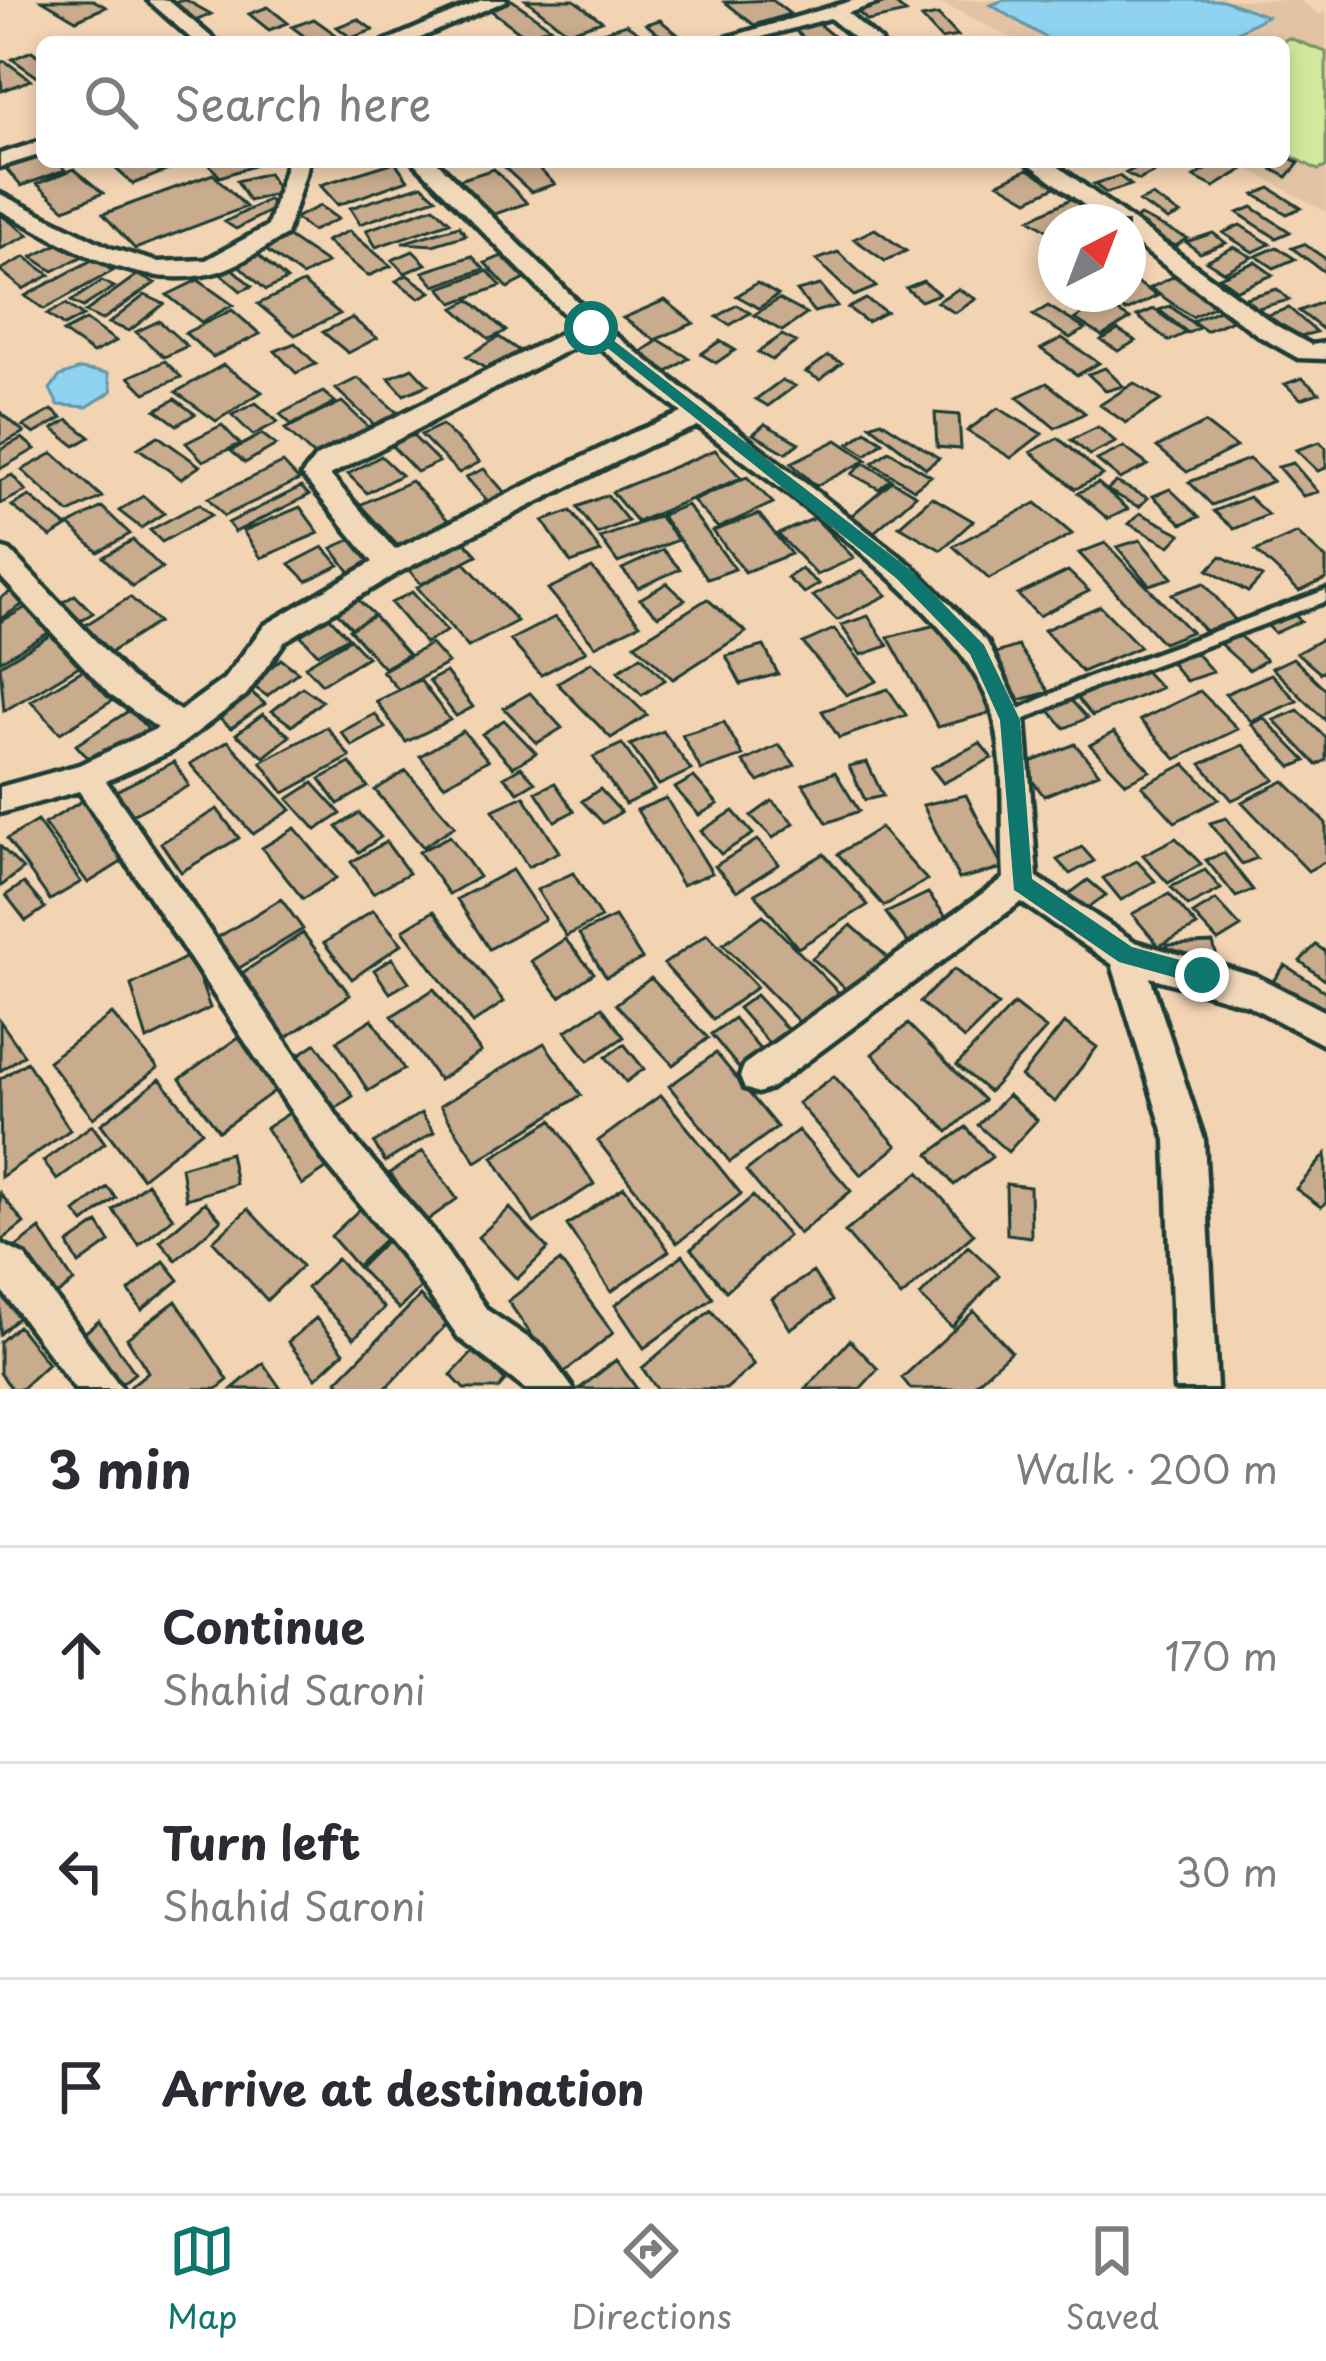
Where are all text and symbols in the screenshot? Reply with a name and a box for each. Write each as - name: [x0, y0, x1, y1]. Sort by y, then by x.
- search box: [36, 36, 1290, 168]
- text: Search here: [174, 68, 431, 136]
- icon: search: [78, 69, 144, 135]
- north arrow: [1038, 204, 1146, 312]
- route start: [564, 301, 618, 355]
- route end: [1175, 948, 1229, 1002]
- text: 3 min: [48, 1429, 192, 1506]
- text: Walk · 200 m: [1015, 1438, 1278, 1497]
- text: Continue: [162, 1591, 365, 1659]
- icon: ahead: [48, 1622, 114, 1688]
- text: 170 m: [1165, 1625, 1278, 1684]
- text: Shahid Saroni: [162, 1659, 426, 1718]
- text: Turn left: [162, 1807, 361, 1875]
- icon: left: [48, 1838, 114, 1904]
- text: 30 m: [1175, 1841, 1278, 1900]
- text: Shahid Saroni: [162, 1875, 426, 1934]
- text: Arrive at destination: [162, 2053, 645, 2121]
- icon: arrive: [48, 2054, 114, 2120]
- tab: Map: [167, 2218, 237, 2340]
- tab: Directions: [571, 2218, 732, 2340]
- tab: Saved: [1065, 2218, 1159, 2340]

